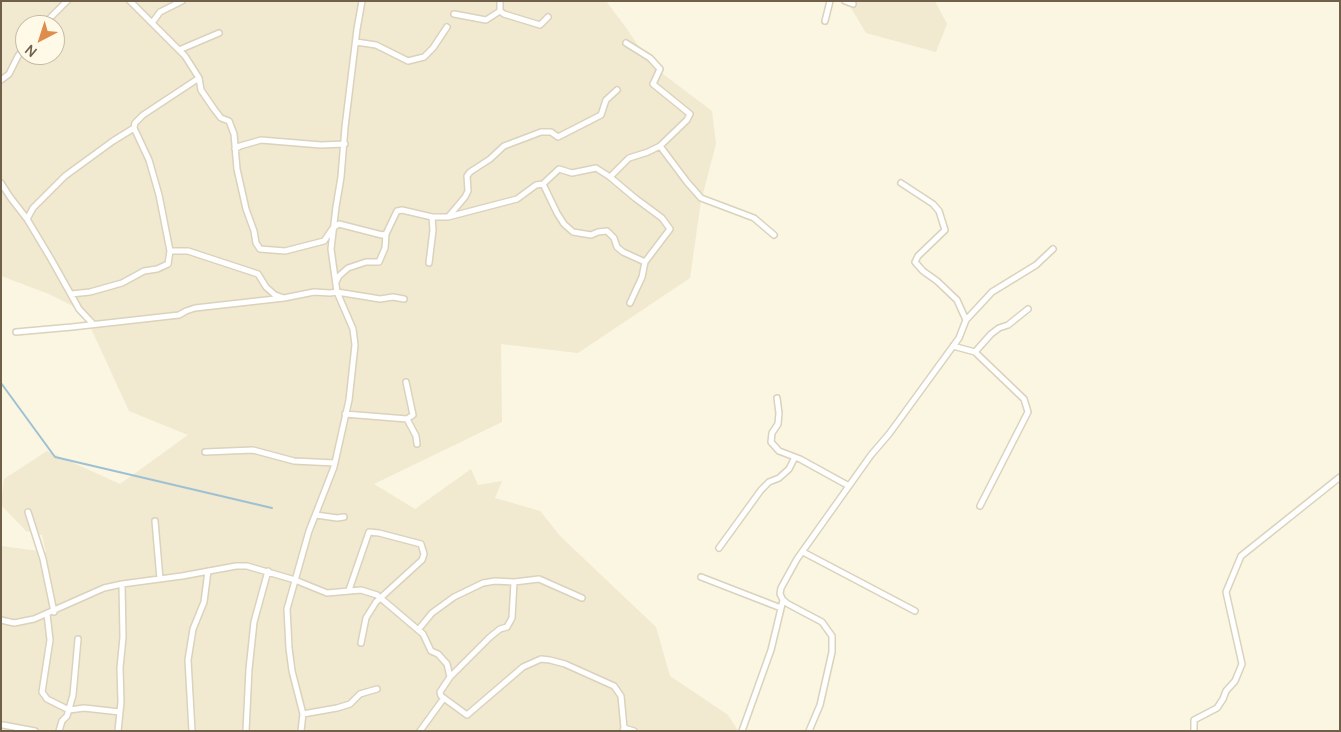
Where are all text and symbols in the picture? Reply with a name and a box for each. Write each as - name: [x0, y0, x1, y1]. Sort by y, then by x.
- north arrow: [15, 15, 65, 65]
- text: N: [21, 41, 41, 62]

